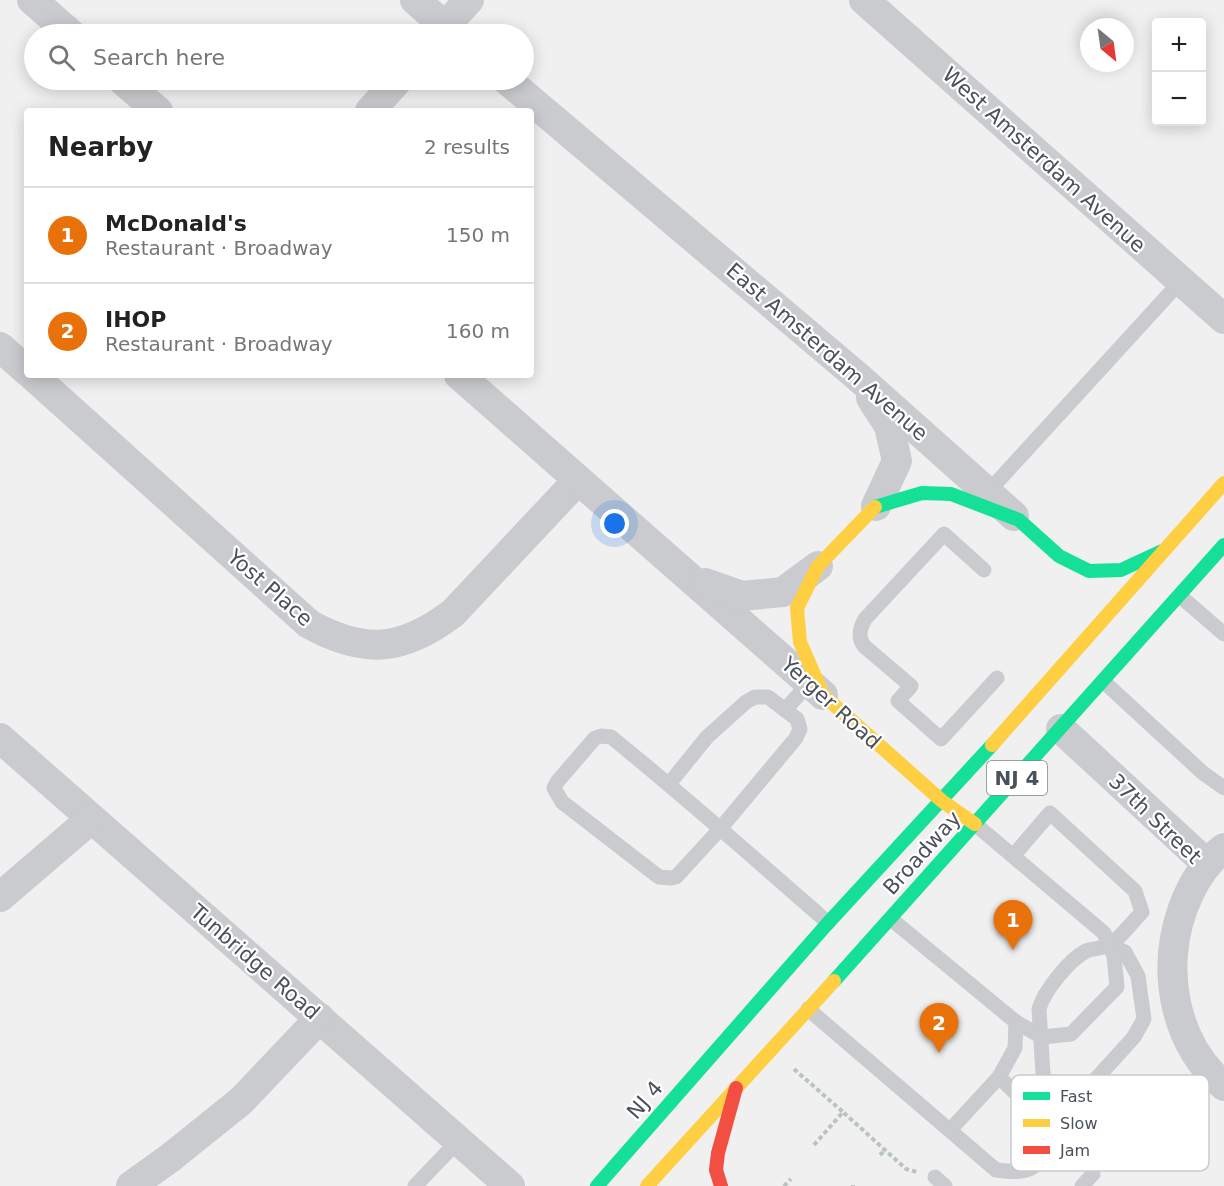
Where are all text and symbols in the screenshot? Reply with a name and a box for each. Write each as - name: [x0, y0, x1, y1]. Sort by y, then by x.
- north arrow: [1080, 18, 1134, 72]
- map controls: [1152, 18, 1206, 126]
- button: +: [1152, 18, 1206, 72]
- search box: [24, 24, 534, 90]
- icon: search: [45, 41, 78, 74]
- text: Search here: [93, 45, 225, 70]
- street label: West Amsterdam Avenue: [938, 62, 1150, 258]
- button: −: [1152, 72, 1206, 126]
- text: Nearby: [48, 132, 153, 162]
- text: 2 results: [424, 135, 510, 159]
- text: McDonald's: [105, 211, 247, 236]
- text: 1: [61, 223, 74, 247]
- text: 150 m: [446, 223, 510, 247]
- text: Restaurant · Broadway: [105, 236, 333, 260]
- street label: East Amsterdam Avenue: [722, 258, 932, 446]
- text: IHOP: [105, 307, 166, 332]
- text: 2: [61, 319, 74, 343]
- text: 160 m: [446, 319, 510, 343]
- text: Restaurant · Broadway: [105, 332, 333, 356]
- your location: [600, 509, 629, 538]
- street label: Yost Place: [222, 544, 317, 631]
- street label: Yerger Road: [776, 651, 886, 754]
- road number: NJ 4: [987, 761, 1047, 795]
- street label: 37th Street: [1104, 769, 1206, 869]
- street label: Broadway: [878, 806, 966, 900]
- street label: Tunbridge Road: [185, 899, 324, 1025]
- pin: 1: [994, 900, 1032, 950]
- pin: 2: [920, 1004, 958, 1053]
- legend: [1011, 1075, 1209, 1171]
- street label: NJ 4: [622, 1076, 668, 1124]
- text: Fast: [1060, 1087, 1092, 1106]
- text: Slow: [1060, 1114, 1097, 1133]
- text: Jam: [1059, 1141, 1090, 1160]

